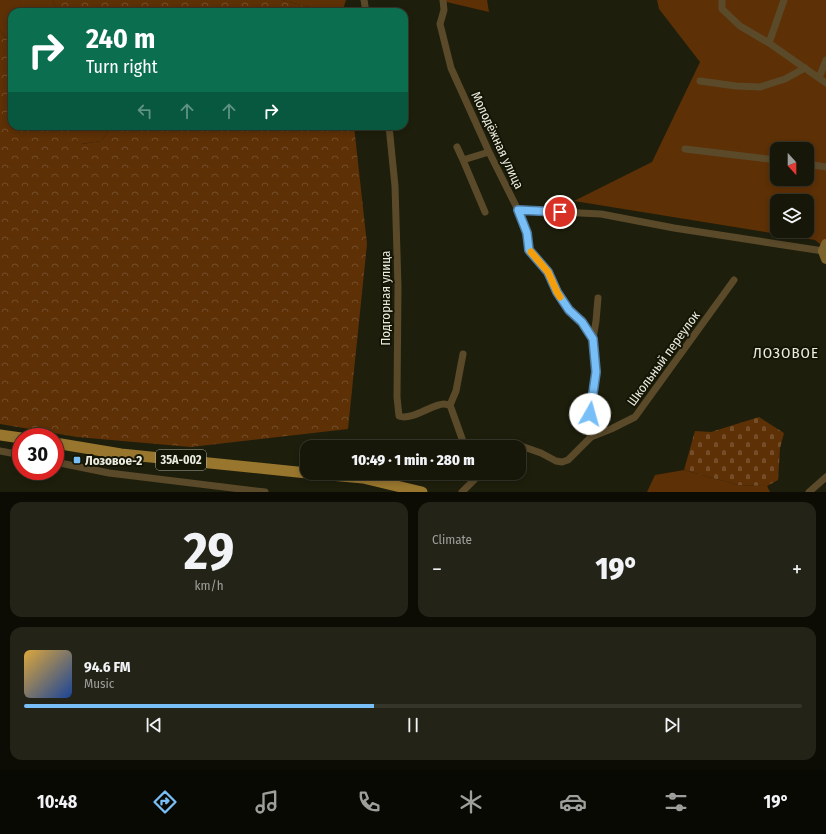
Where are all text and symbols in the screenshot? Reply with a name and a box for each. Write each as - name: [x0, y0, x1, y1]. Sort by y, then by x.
- text: 240 m: [86, 22, 155, 55]
- icon: right: [20, 24, 72, 76]
- text: Turn right: [86, 56, 158, 78]
- street label: Молодёжная улица: [468, 89, 527, 191]
- icon: left: [134, 100, 156, 122]
- icon: ahead: [176, 100, 198, 122]
- icon: ahead: [218, 100, 240, 122]
- icon: right: [260, 100, 282, 122]
- north arrow: [770, 142, 814, 186]
- map controls: [770, 142, 814, 238]
- button: layers: [770, 194, 814, 238]
- pin: [543, 195, 577, 229]
- icon: arrive: [549, 201, 571, 223]
- street label: Подгорная улица: [378, 251, 393, 345]
- street label: Школьный переулок: [624, 308, 703, 409]
- district label: ЛОЗОВОЕ: [753, 344, 819, 362]
- position arrow: [569, 393, 611, 435]
- speed limit sign: 30: [12, 428, 64, 480]
- road number: 35А-002: [156, 450, 206, 470]
- text: 10:49 · 1 min · 280 m: [351, 451, 475, 469]
- place label: Лозовое-2: [85, 453, 142, 468]
- marker: Лозовое-2: [72, 455, 82, 465]
- text: 29: [184, 520, 234, 583]
- text: Climate: [432, 532, 472, 547]
- text: 19°: [596, 551, 638, 587]
- text: −: [432, 556, 442, 583]
- text: +: [792, 556, 802, 583]
- text: km/h: [195, 578, 224, 593]
- text: 94.6 FM: [84, 658, 131, 676]
- text: Music: [84, 676, 114, 691]
- icon: previous: [143, 714, 165, 736]
- icon: pause: [402, 714, 424, 736]
- icon: next: [661, 714, 683, 736]
- icon: directions: [151, 788, 179, 816]
- icon: music: [253, 788, 281, 816]
- icon: phone: [355, 788, 383, 816]
- icon: climate: [457, 788, 485, 816]
- icon: car: [559, 788, 587, 816]
- icon: filters: [662, 788, 690, 816]
- text: 10:48: [37, 791, 77, 813]
- text: 19°: [764, 791, 789, 813]

